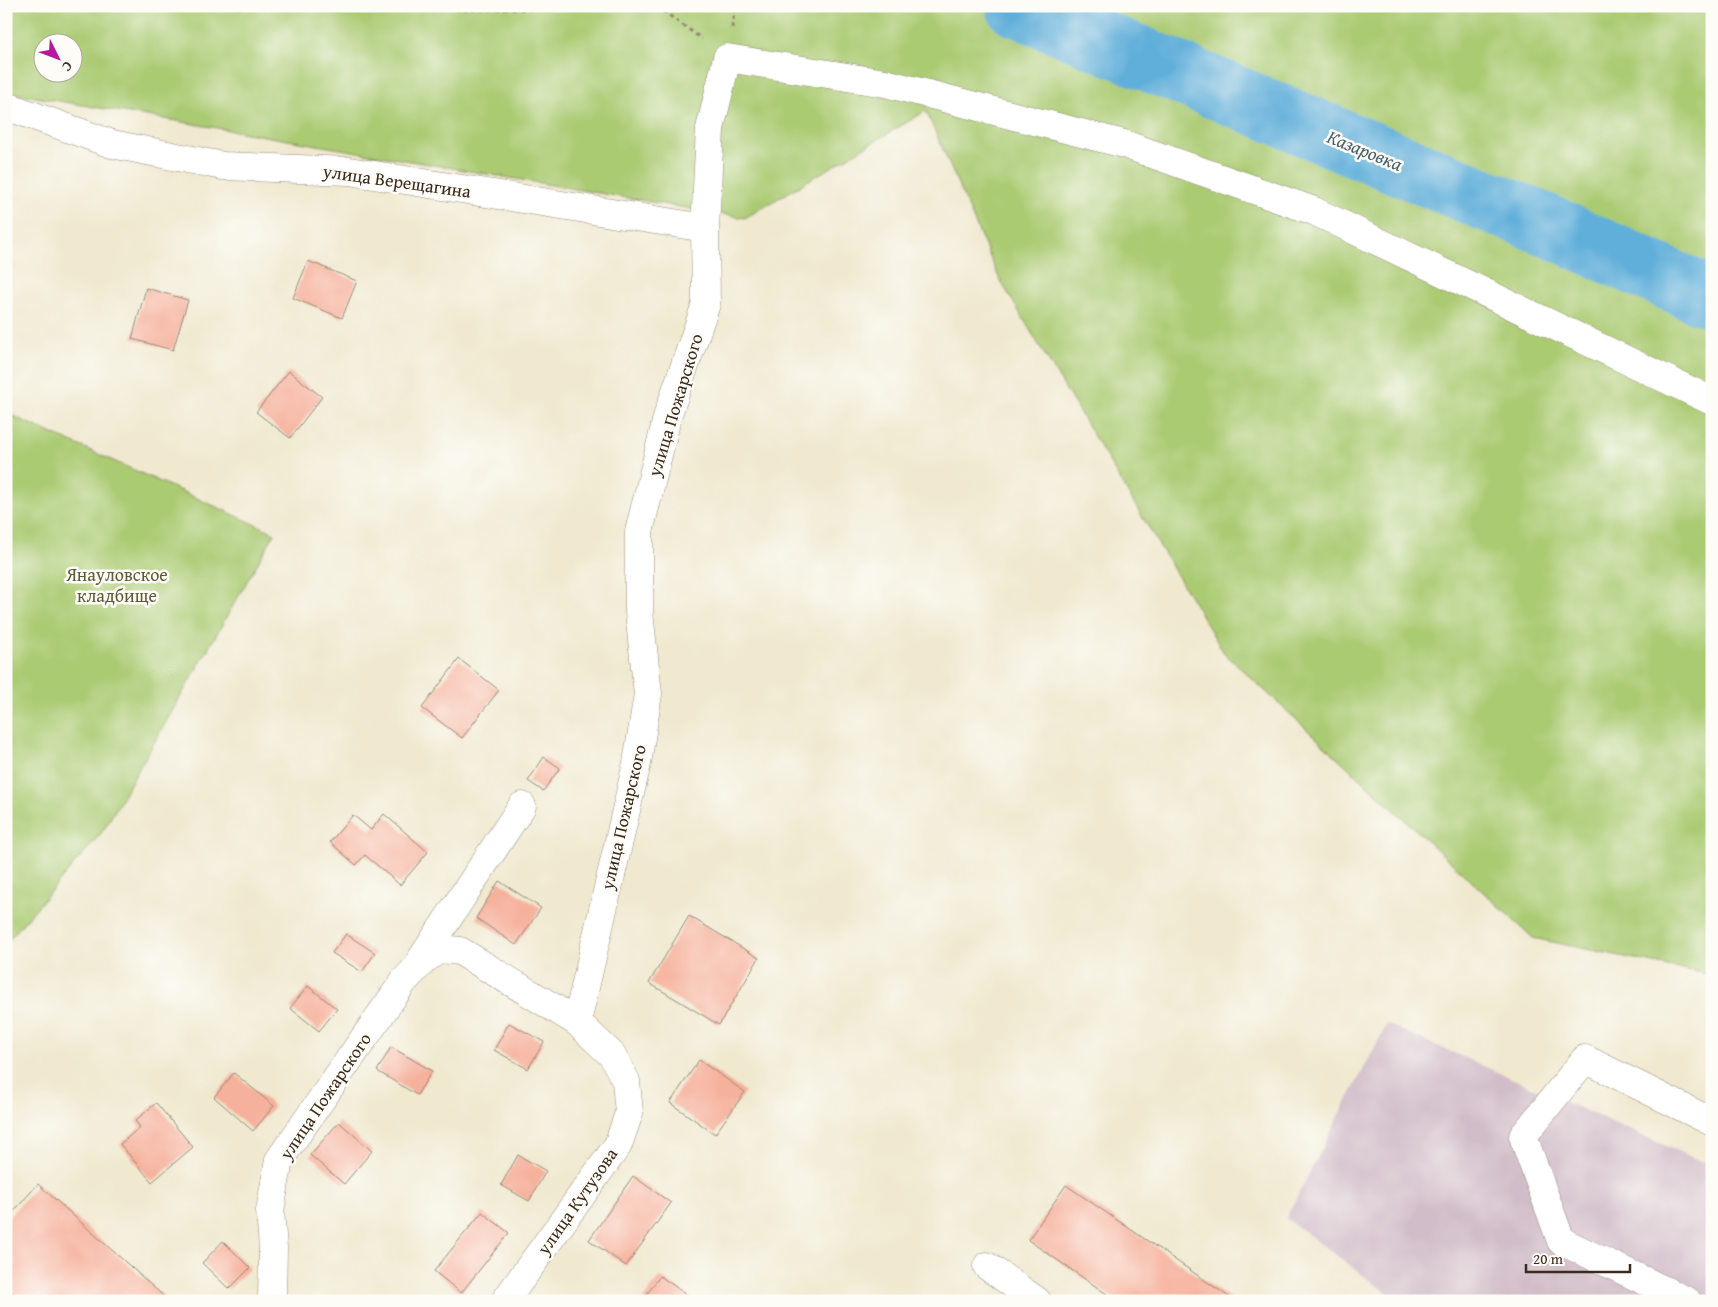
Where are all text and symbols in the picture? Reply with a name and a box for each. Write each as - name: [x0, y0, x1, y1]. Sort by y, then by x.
- north arrow: [32, 32, 82, 82]
- text: С: [58, 57, 78, 76]
- water label: Казаровка: [1323, 122, 1407, 178]
- street label: улица Верещагина: [320, 157, 473, 205]
- street label: улица Пожарского: [640, 330, 710, 481]
- park label: Янауловское кладбище: [65, 561, 168, 609]
- street label: улица Пожарского: [593, 742, 653, 893]
- street label: улица Пожарского: [272, 1027, 378, 1166]
- street label: улица Кутузова: [530, 1142, 624, 1261]
- scale bar: [1526, 1242, 1629, 1274]
- text: 20 m: [1533, 1248, 1564, 1269]

